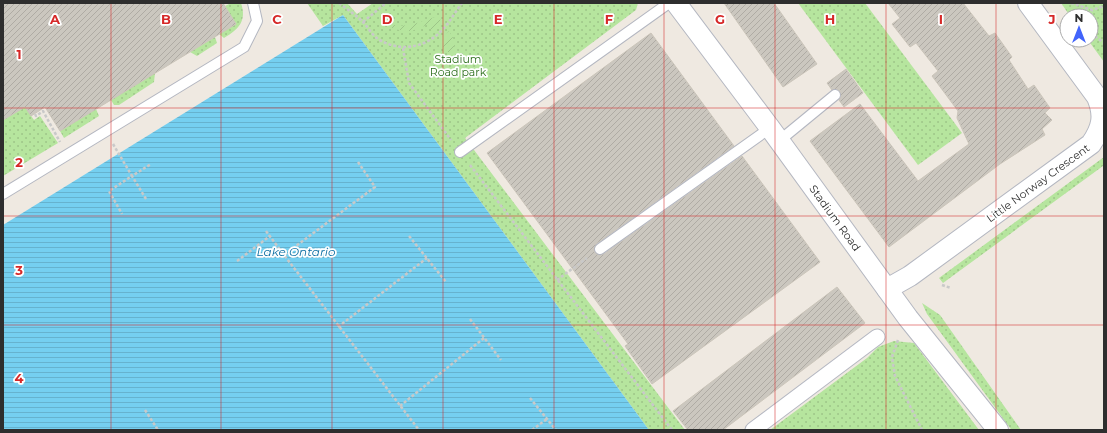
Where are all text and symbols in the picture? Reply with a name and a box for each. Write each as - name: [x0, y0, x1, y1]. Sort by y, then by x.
- north arrow: [1059, 8, 1099, 48]
- text: A: [49, 11, 61, 27]
- text: B: [161, 11, 171, 27]
- text: C: [272, 11, 282, 27]
- text: D: [382, 11, 393, 27]
- text: E: [494, 11, 503, 27]
- text: F: [605, 11, 613, 27]
- text: G: [715, 11, 725, 27]
- text: H: [825, 11, 835, 27]
- text: I: [939, 11, 943, 27]
- text: J: [1047, 11, 1056, 27]
- text: N: [1075, 11, 1083, 25]
- text: 1: [16, 46, 22, 62]
- park label: Stadium Road park: [430, 52, 487, 79]
- street label: Little Norway Crescent: [984, 140, 1093, 225]
- text: 2: [15, 154, 23, 170]
- street label: Stadium Road: [806, 182, 864, 254]
- water label: Lake Ontario: [257, 244, 336, 259]
- text: 3: [14, 262, 23, 278]
- text: 4: [15, 370, 24, 386]

